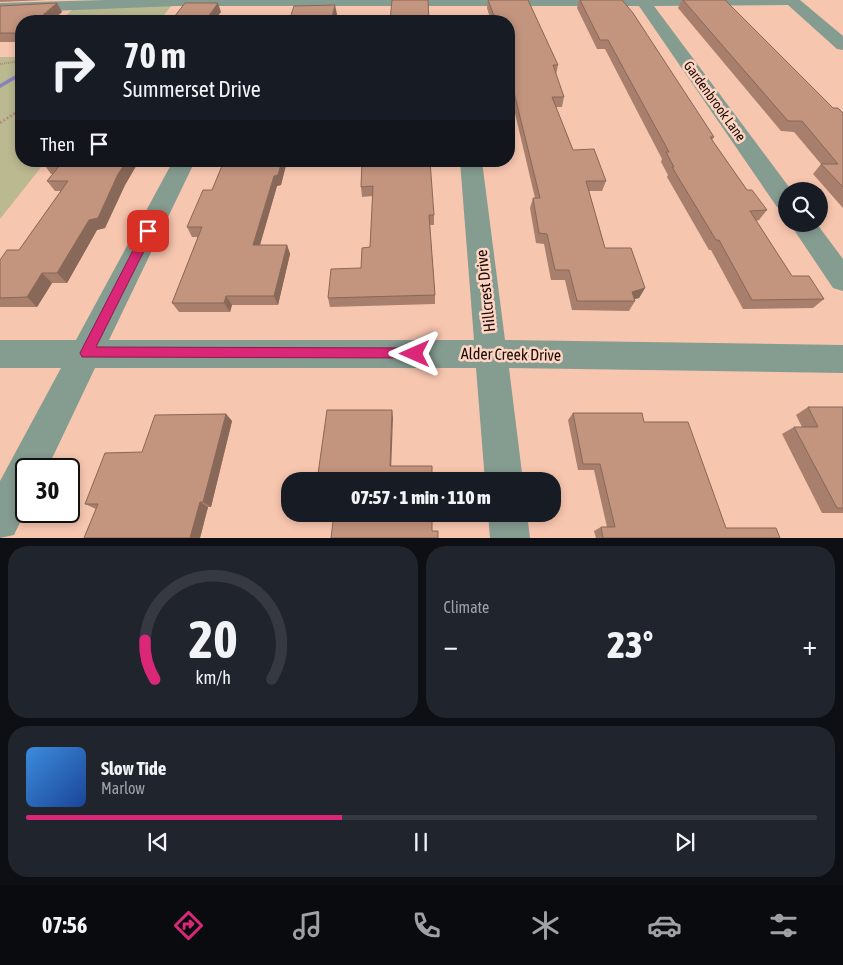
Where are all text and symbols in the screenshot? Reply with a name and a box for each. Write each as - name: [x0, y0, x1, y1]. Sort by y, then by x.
- icon: right: [40, 35, 105, 100]
- text: 70 m: [123, 35, 186, 75]
- street label: Gardenbrook Lane: [681, 58, 749, 144]
- text: Summerset Drive: [123, 76, 261, 102]
- icon: arrive: [85, 130, 113, 158]
- text: Then: [40, 133, 75, 155]
- map controls: [778, 182, 828, 232]
- button: search: [778, 182, 828, 232]
- pin: [127, 210, 169, 252]
- icon: arrive: [134, 217, 162, 245]
- street label: Hillcrest Drive: [472, 249, 498, 333]
- position arrow: [388, 327, 440, 379]
- street label: Alder Creek Drive: [461, 344, 561, 364]
- speed limit sign: 30: [15, 458, 80, 523]
- text: 07:57 · 1 min · 110 m: [351, 486, 491, 508]
- text: Climate: [444, 598, 489, 616]
- text: 20: [188, 609, 237, 669]
- text: 23°: [607, 623, 653, 666]
- text: −: [444, 629, 458, 661]
- text: +: [802, 629, 817, 661]
- text: km/h: [195, 667, 230, 688]
- text: Slow Tide: [101, 757, 166, 779]
- text: Marlow: [101, 779, 145, 797]
- icon: previous: [144, 828, 172, 856]
- icon: pause: [407, 828, 435, 856]
- icon: next: [671, 828, 699, 856]
- icon: directions: [171, 908, 206, 943]
- icon: music: [290, 908, 325, 943]
- icon: phone: [409, 908, 444, 943]
- icon: climate: [528, 908, 563, 943]
- icon: car: [647, 908, 682, 943]
- icon: filters: [766, 908, 801, 943]
- text: 07:56: [42, 912, 87, 938]

